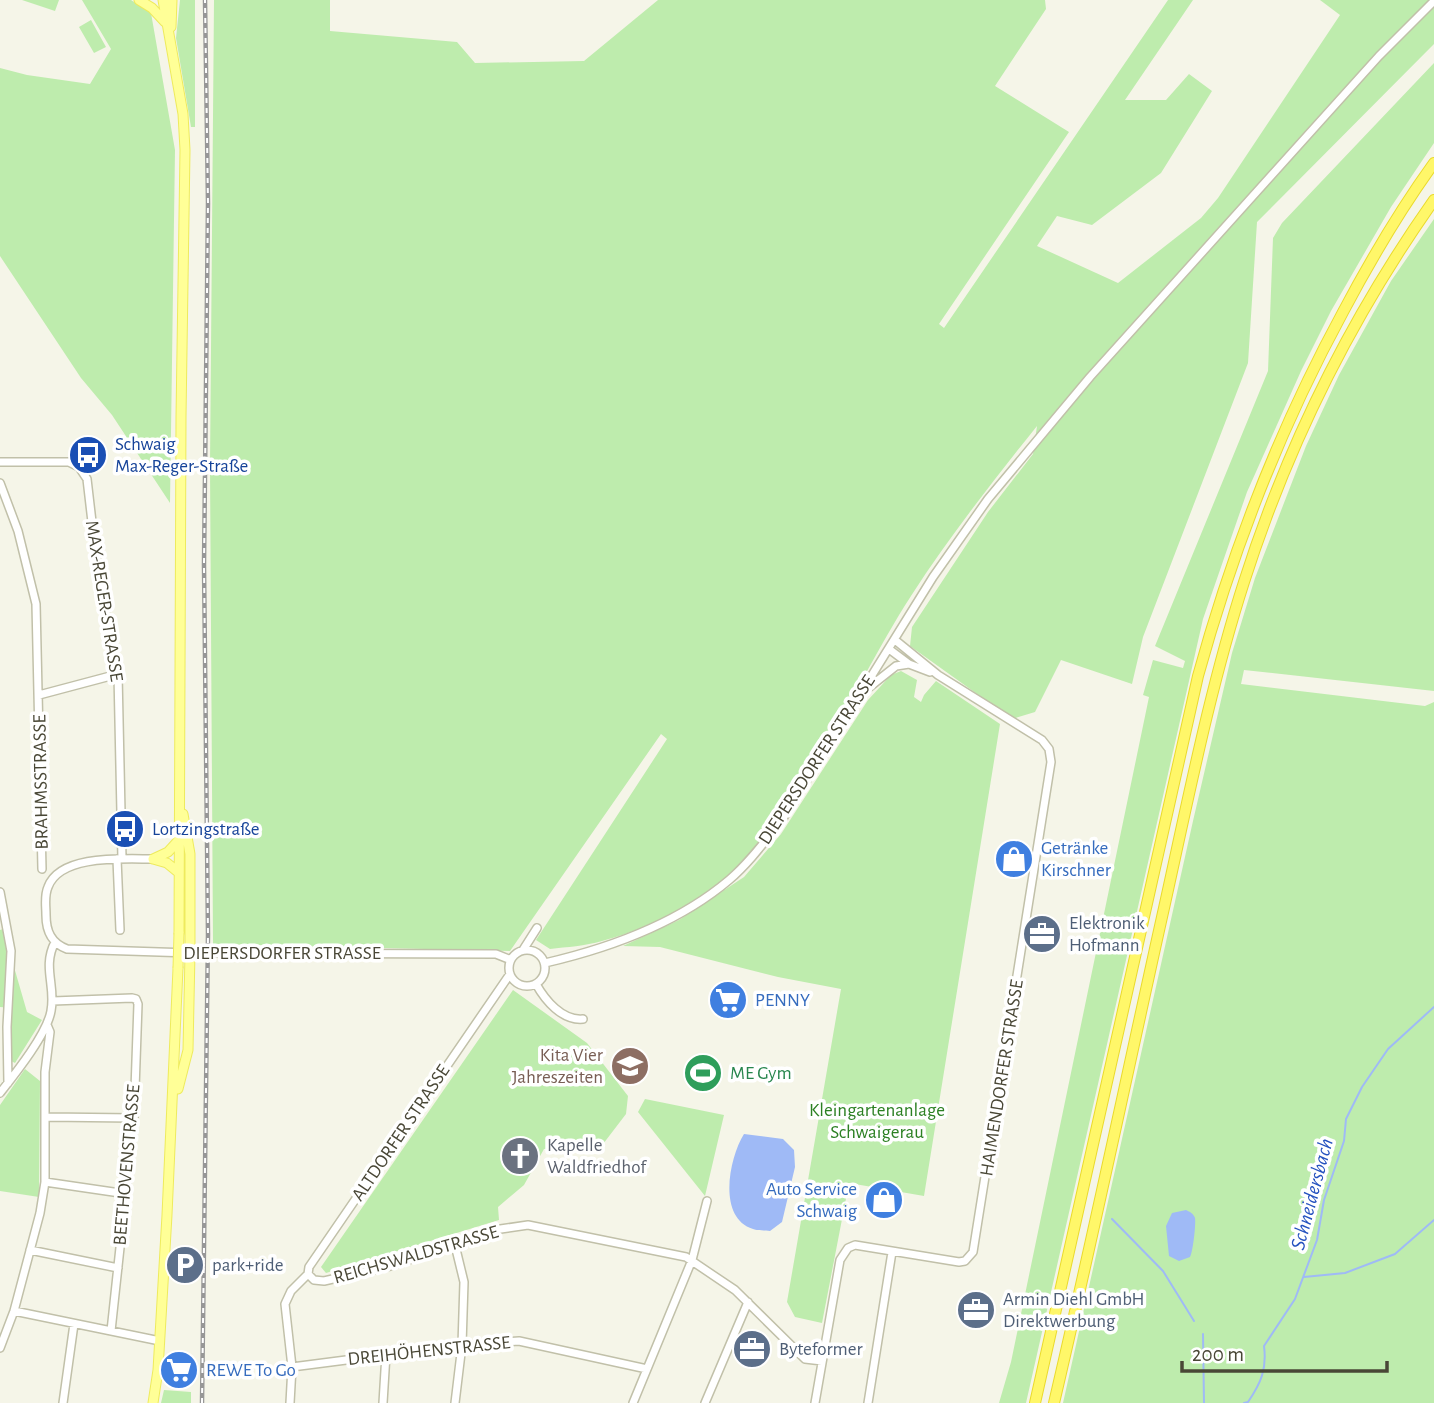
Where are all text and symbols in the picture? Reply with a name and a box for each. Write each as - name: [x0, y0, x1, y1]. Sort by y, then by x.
- bus stop icon: Schwaig Max-Reger-Straße: [67, 434, 109, 476]
- place label: Schwaig Max-Reger-Straße: [115, 435, 248, 476]
- street label: MAX-REGER-STRASSE: [82, 519, 126, 683]
- street label: DIEPERSDORFER STRASSE: [755, 672, 879, 848]
- street label: BRAHMSSTRASSE: [30, 714, 52, 850]
- bus stop icon: Lortzingstraße: [104, 808, 146, 850]
- place label: Lortzingstraße: [152, 820, 260, 839]
- shop icon: Getränke Kirschner: [993, 838, 1035, 880]
- place label: Getränke Kirschner: [1041, 839, 1111, 880]
- office icon: Elektronik Hofmann: [1021, 913, 1063, 955]
- place label: Elektronik Hofmann: [1069, 914, 1145, 955]
- street label: DIEPERSDORFER STRASSE: [183, 944, 381, 963]
- street label: HAIMENDORFER STRASSE: [977, 978, 1027, 1178]
- supermarket icon: PENNY: [707, 979, 749, 1021]
- place label: PENNY: [755, 991, 810, 1010]
- school or university icon: Kita Vier Jahreszeiten: [609, 1045, 651, 1087]
- place label: Kita Vier Jahreszeiten: [512, 1046, 603, 1087]
- sports icon: ME Gym: [682, 1052, 724, 1094]
- street label: ALTDORFER STRASSE: [348, 1061, 454, 1205]
- place label: ME Gym: [730, 1064, 792, 1083]
- street label: BEETHOVENSTRASSE: [110, 1084, 144, 1246]
- park label: Kleingartenanlage Schwaigerau: [809, 1101, 945, 1142]
- church icon: Kapelle Waldfriedhof: [499, 1135, 541, 1177]
- place label: Kapelle Waldfriedhof: [547, 1136, 647, 1177]
- water label: Schneidersbach: [1287, 1136, 1337, 1252]
- shop icon: Auto Service Schwaig: [863, 1179, 905, 1221]
- place label: Auto Service Schwaig: [766, 1180, 858, 1221]
- street label: REICHSWALDSTRASSE: [331, 1222, 501, 1288]
- parking icon: park+ride: [164, 1244, 206, 1286]
- place label: park+ride: [212, 1256, 284, 1275]
- office icon: Armin Diehl GmbH Direktwerbung: [955, 1289, 997, 1331]
- place label: Armin Diehl GmbH Direktwerbung: [1003, 1290, 1145, 1331]
- office icon: Byteformer: [731, 1328, 773, 1370]
- scale bar: [1182, 1330, 1387, 1374]
- street label: DREIHÖHENSTRASSE: [347, 1332, 511, 1369]
- place label: Byteformer: [779, 1340, 863, 1359]
- text: 200 m: [1192, 1344, 1244, 1365]
- supermarket icon: REWE To Go: [158, 1349, 200, 1391]
- place label: REWE To Go: [206, 1361, 296, 1380]

